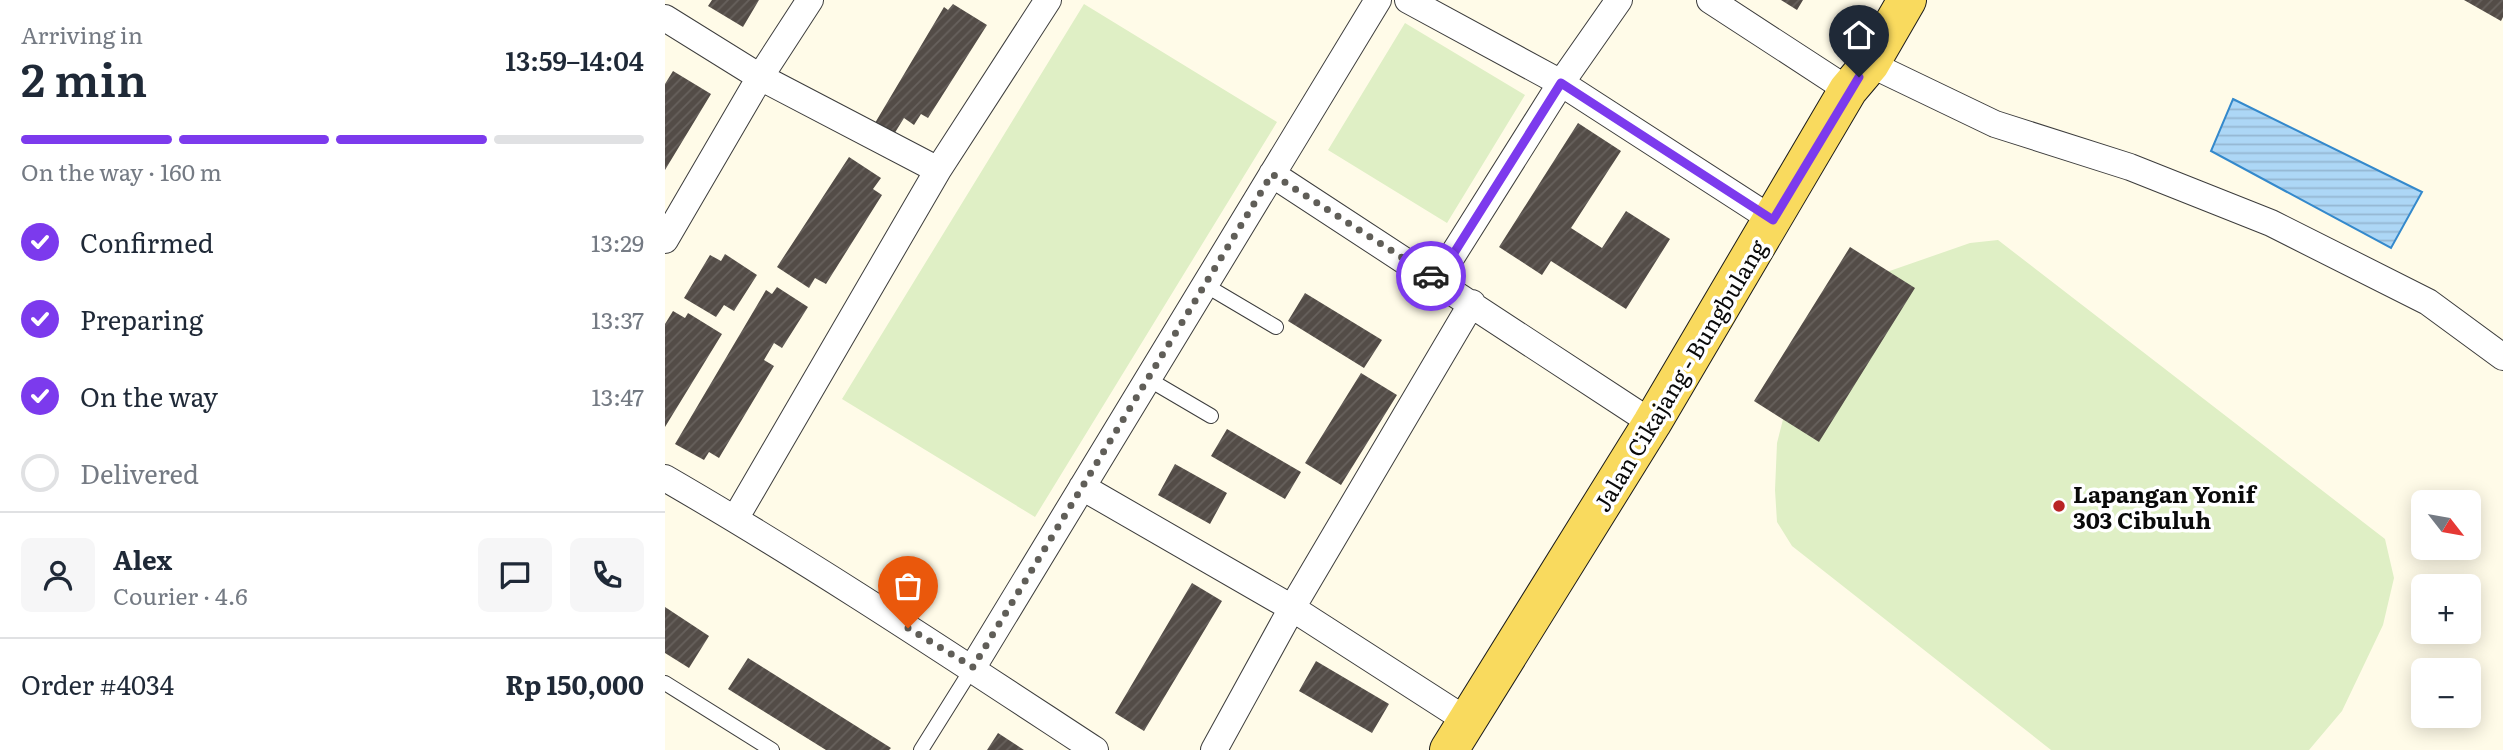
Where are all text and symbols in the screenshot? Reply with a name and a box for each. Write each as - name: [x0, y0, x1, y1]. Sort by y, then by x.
- pin: [1829, 5, 1889, 77]
- icon: home: [1840, 16, 1878, 54]
- text: Arriving in: [21, 17, 143, 51]
- text: 13:59–14:04: [505, 40, 644, 79]
- text: 2 min: [21, 43, 147, 111]
- text: On the way · 160 m: [21, 154, 222, 188]
- text: Confirmed: [80, 222, 214, 261]
- icon: check: [21, 223, 59, 261]
- text: 13:29: [591, 225, 644, 259]
- street label: Jalan Cikajang - Bungbulang: [1584, 232, 1774, 517]
- courier: [1396, 241, 1466, 311]
- icon: car: [1412, 257, 1450, 295]
- text: Preparing: [80, 299, 203, 338]
- icon: check: [21, 300, 59, 338]
- text: 13:37: [591, 302, 644, 336]
- text: On the way: [80, 376, 218, 415]
- icon: check: [21, 377, 59, 415]
- text: 13:47: [591, 379, 644, 413]
- text: Delivered: [80, 453, 199, 492]
- place label: Lapangan Yonif 303 Cibuluh: [2073, 476, 2258, 536]
- north arrow: [2411, 490, 2481, 560]
- map controls: [2411, 490, 2481, 728]
- marker: Lapangan Yonif 303 Cibuluh: [2051, 498, 2067, 514]
- button: person: [21, 538, 95, 612]
- button: chat: [478, 538, 552, 612]
- button: phone: [570, 538, 644, 612]
- text: Alex: [113, 539, 172, 578]
- pin: [878, 556, 938, 628]
- icon: bag: [889, 567, 927, 605]
- button: +: [2411, 574, 2481, 644]
- text: Courier · 4.6: [113, 578, 248, 612]
- button: −: [2411, 658, 2481, 728]
- text: Order #4034: [21, 664, 174, 703]
- text: Rp 150,000: [505, 664, 644, 703]

